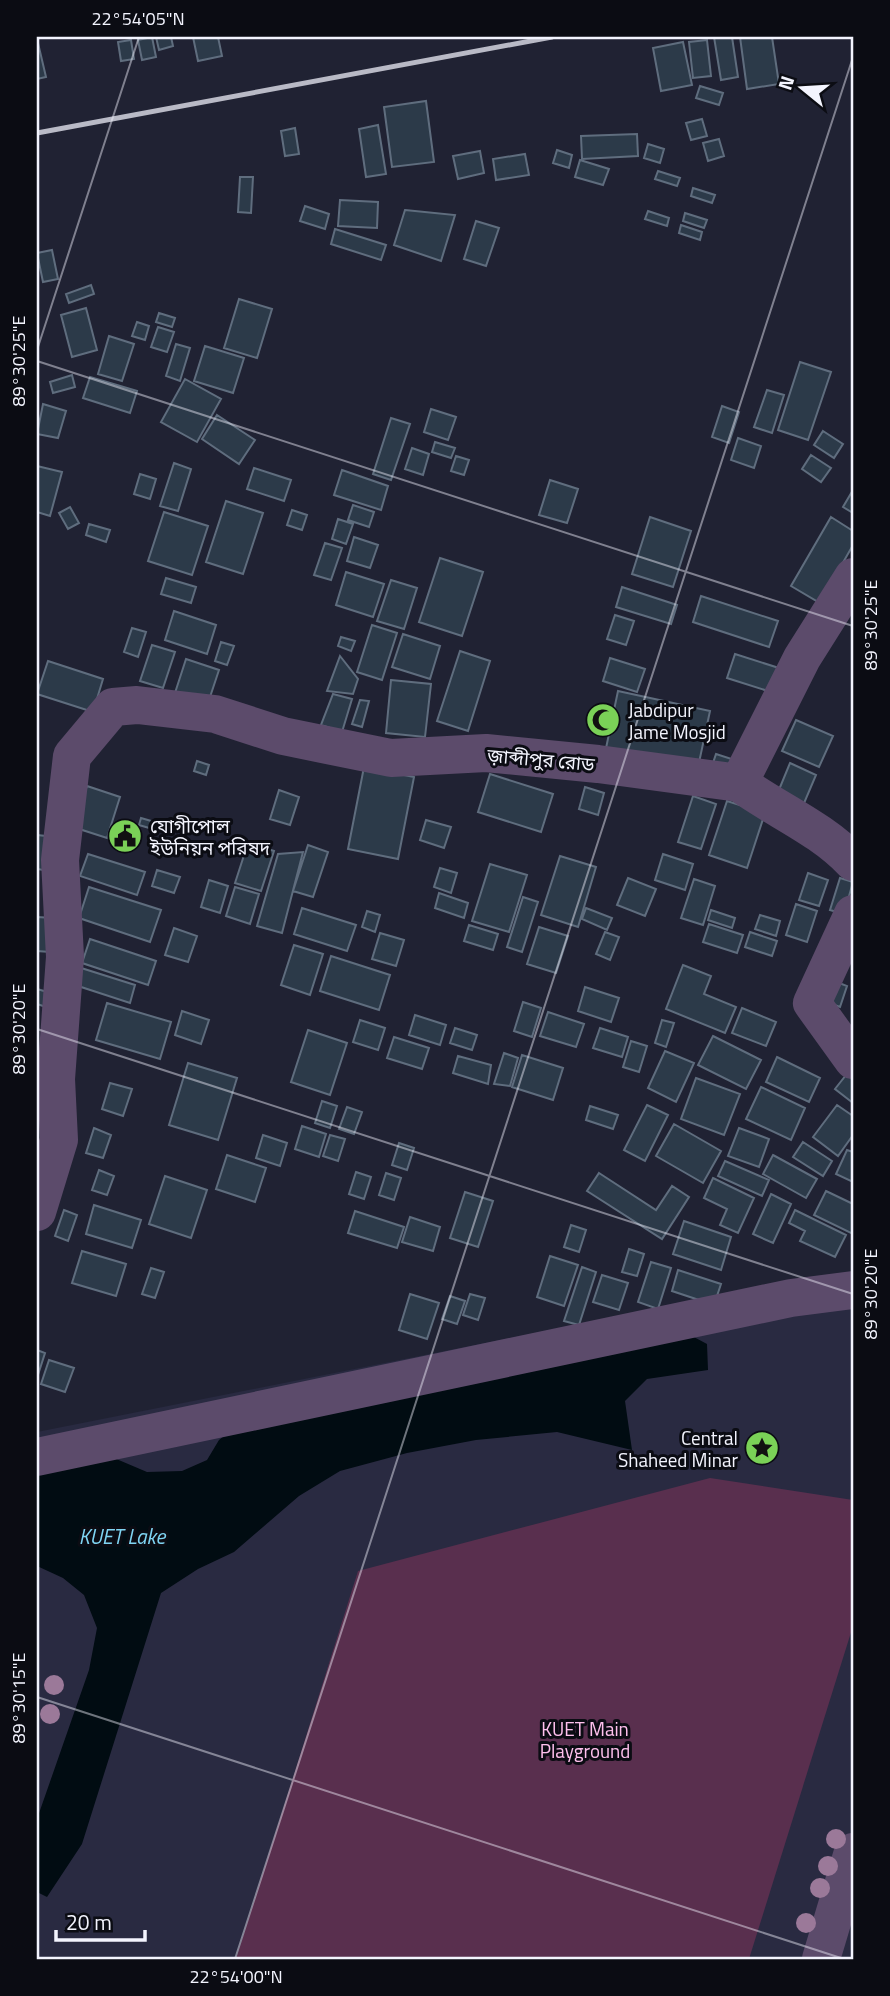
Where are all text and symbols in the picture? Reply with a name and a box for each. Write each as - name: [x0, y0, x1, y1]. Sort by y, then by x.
- text: 22°54'05"N: [91, 5, 185, 32]
- north arrow: [768, 52, 838, 122]
- text: N: [770, 72, 801, 93]
- text: 89°30'25"E: [5, 315, 32, 406]
- text: 89°30'25"E: [857, 579, 884, 670]
- place label: Jabdipur Jame Mosjid: [628, 695, 726, 746]
- mosque icon: Jabdipur Jame Mosjid: [584, 701, 622, 739]
- street label: জ়াব্দীপুর রোড: [485, 740, 596, 778]
- place label: যোগীপোল ইউনিয়ন পরিষদ: [149, 811, 271, 862]
- public building icon: যোগীপোল ইউনিয়ন পরিষদ: [106, 817, 144, 855]
- text: 89°30'20"E: [5, 983, 32, 1074]
- text: 89°30'20"E: [857, 1248, 884, 1339]
- place label: Central Shaheed Minar: [618, 1423, 738, 1474]
- place icon: Central Shaheed Minar: [743, 1429, 781, 1467]
- water label: KUET Lake: [79, 1520, 167, 1552]
- text: 89°30'15"E: [5, 1652, 32, 1743]
- park label: KUET Main Playground: [540, 1714, 630, 1765]
- scale bar: [56, 1898, 145, 1942]
- text: 20 m: [66, 1906, 112, 1938]
- text: 22°54'00"N: [189, 1963, 283, 1990]

